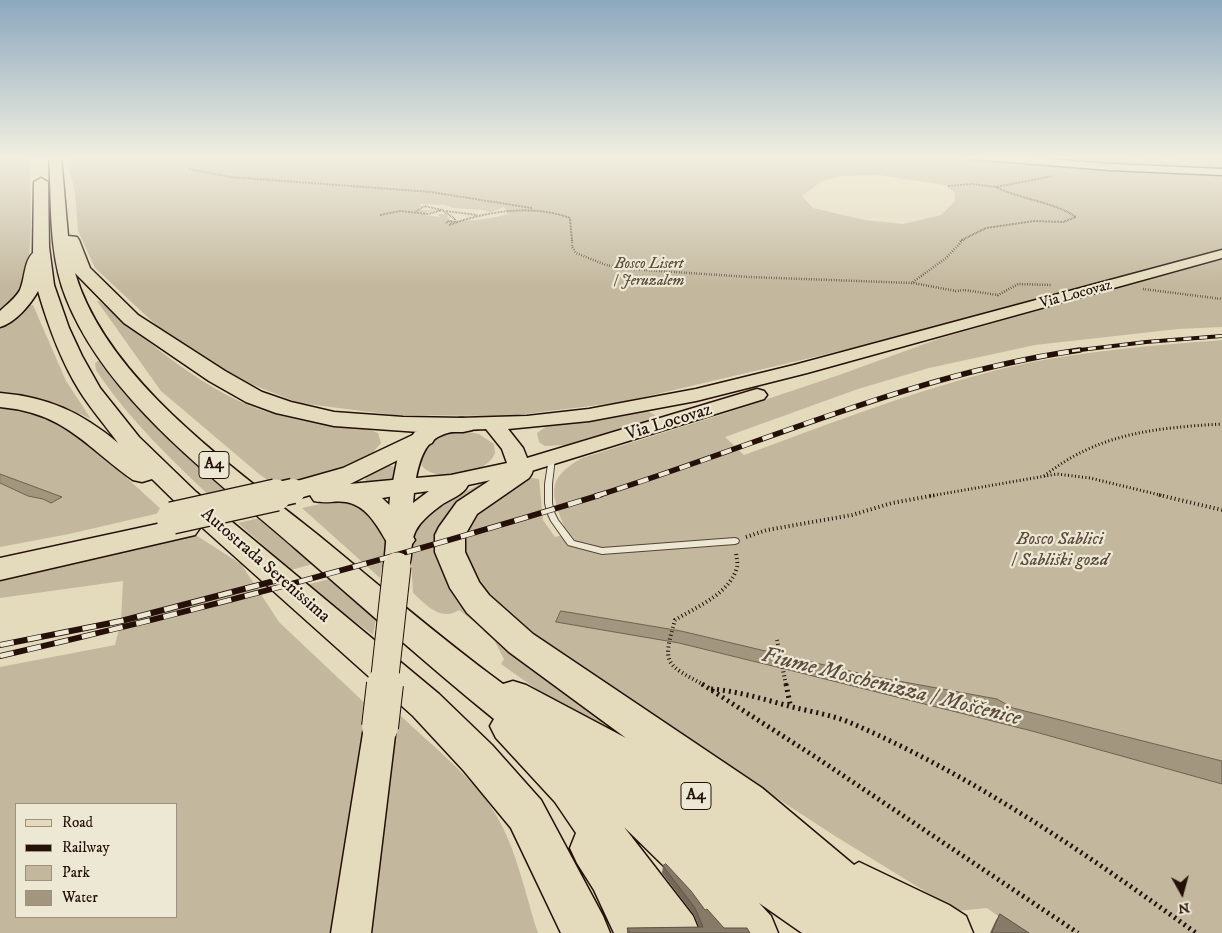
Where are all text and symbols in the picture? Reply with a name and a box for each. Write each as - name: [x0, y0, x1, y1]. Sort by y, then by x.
- park label: Bosco Lisert / Jeruzalem: [614, 256, 684, 291]
- street label: Via Locovaz: [1038, 277, 1114, 313]
- street label: Via Locovaz: [623, 400, 715, 446]
- road number: A4: [199, 452, 229, 478]
- street label: Autostrada Serenissima: [196, 504, 334, 628]
- park label: Bosco Sablici / Sabliški gozd: [1011, 529, 1109, 572]
- water label: Fiume Moschenizza / Moščenice: [759, 643, 1023, 733]
- road number: A4: [681, 782, 711, 809]
- legend: [15, 803, 178, 918]
- text: Road: [62, 813, 93, 832]
- text: Railway: [62, 838, 110, 857]
- text: Park: [62, 863, 90, 882]
- north arrow: [1157, 868, 1207, 918]
- text: Water: [62, 888, 98, 907]
- text: N: [1177, 898, 1191, 918]

